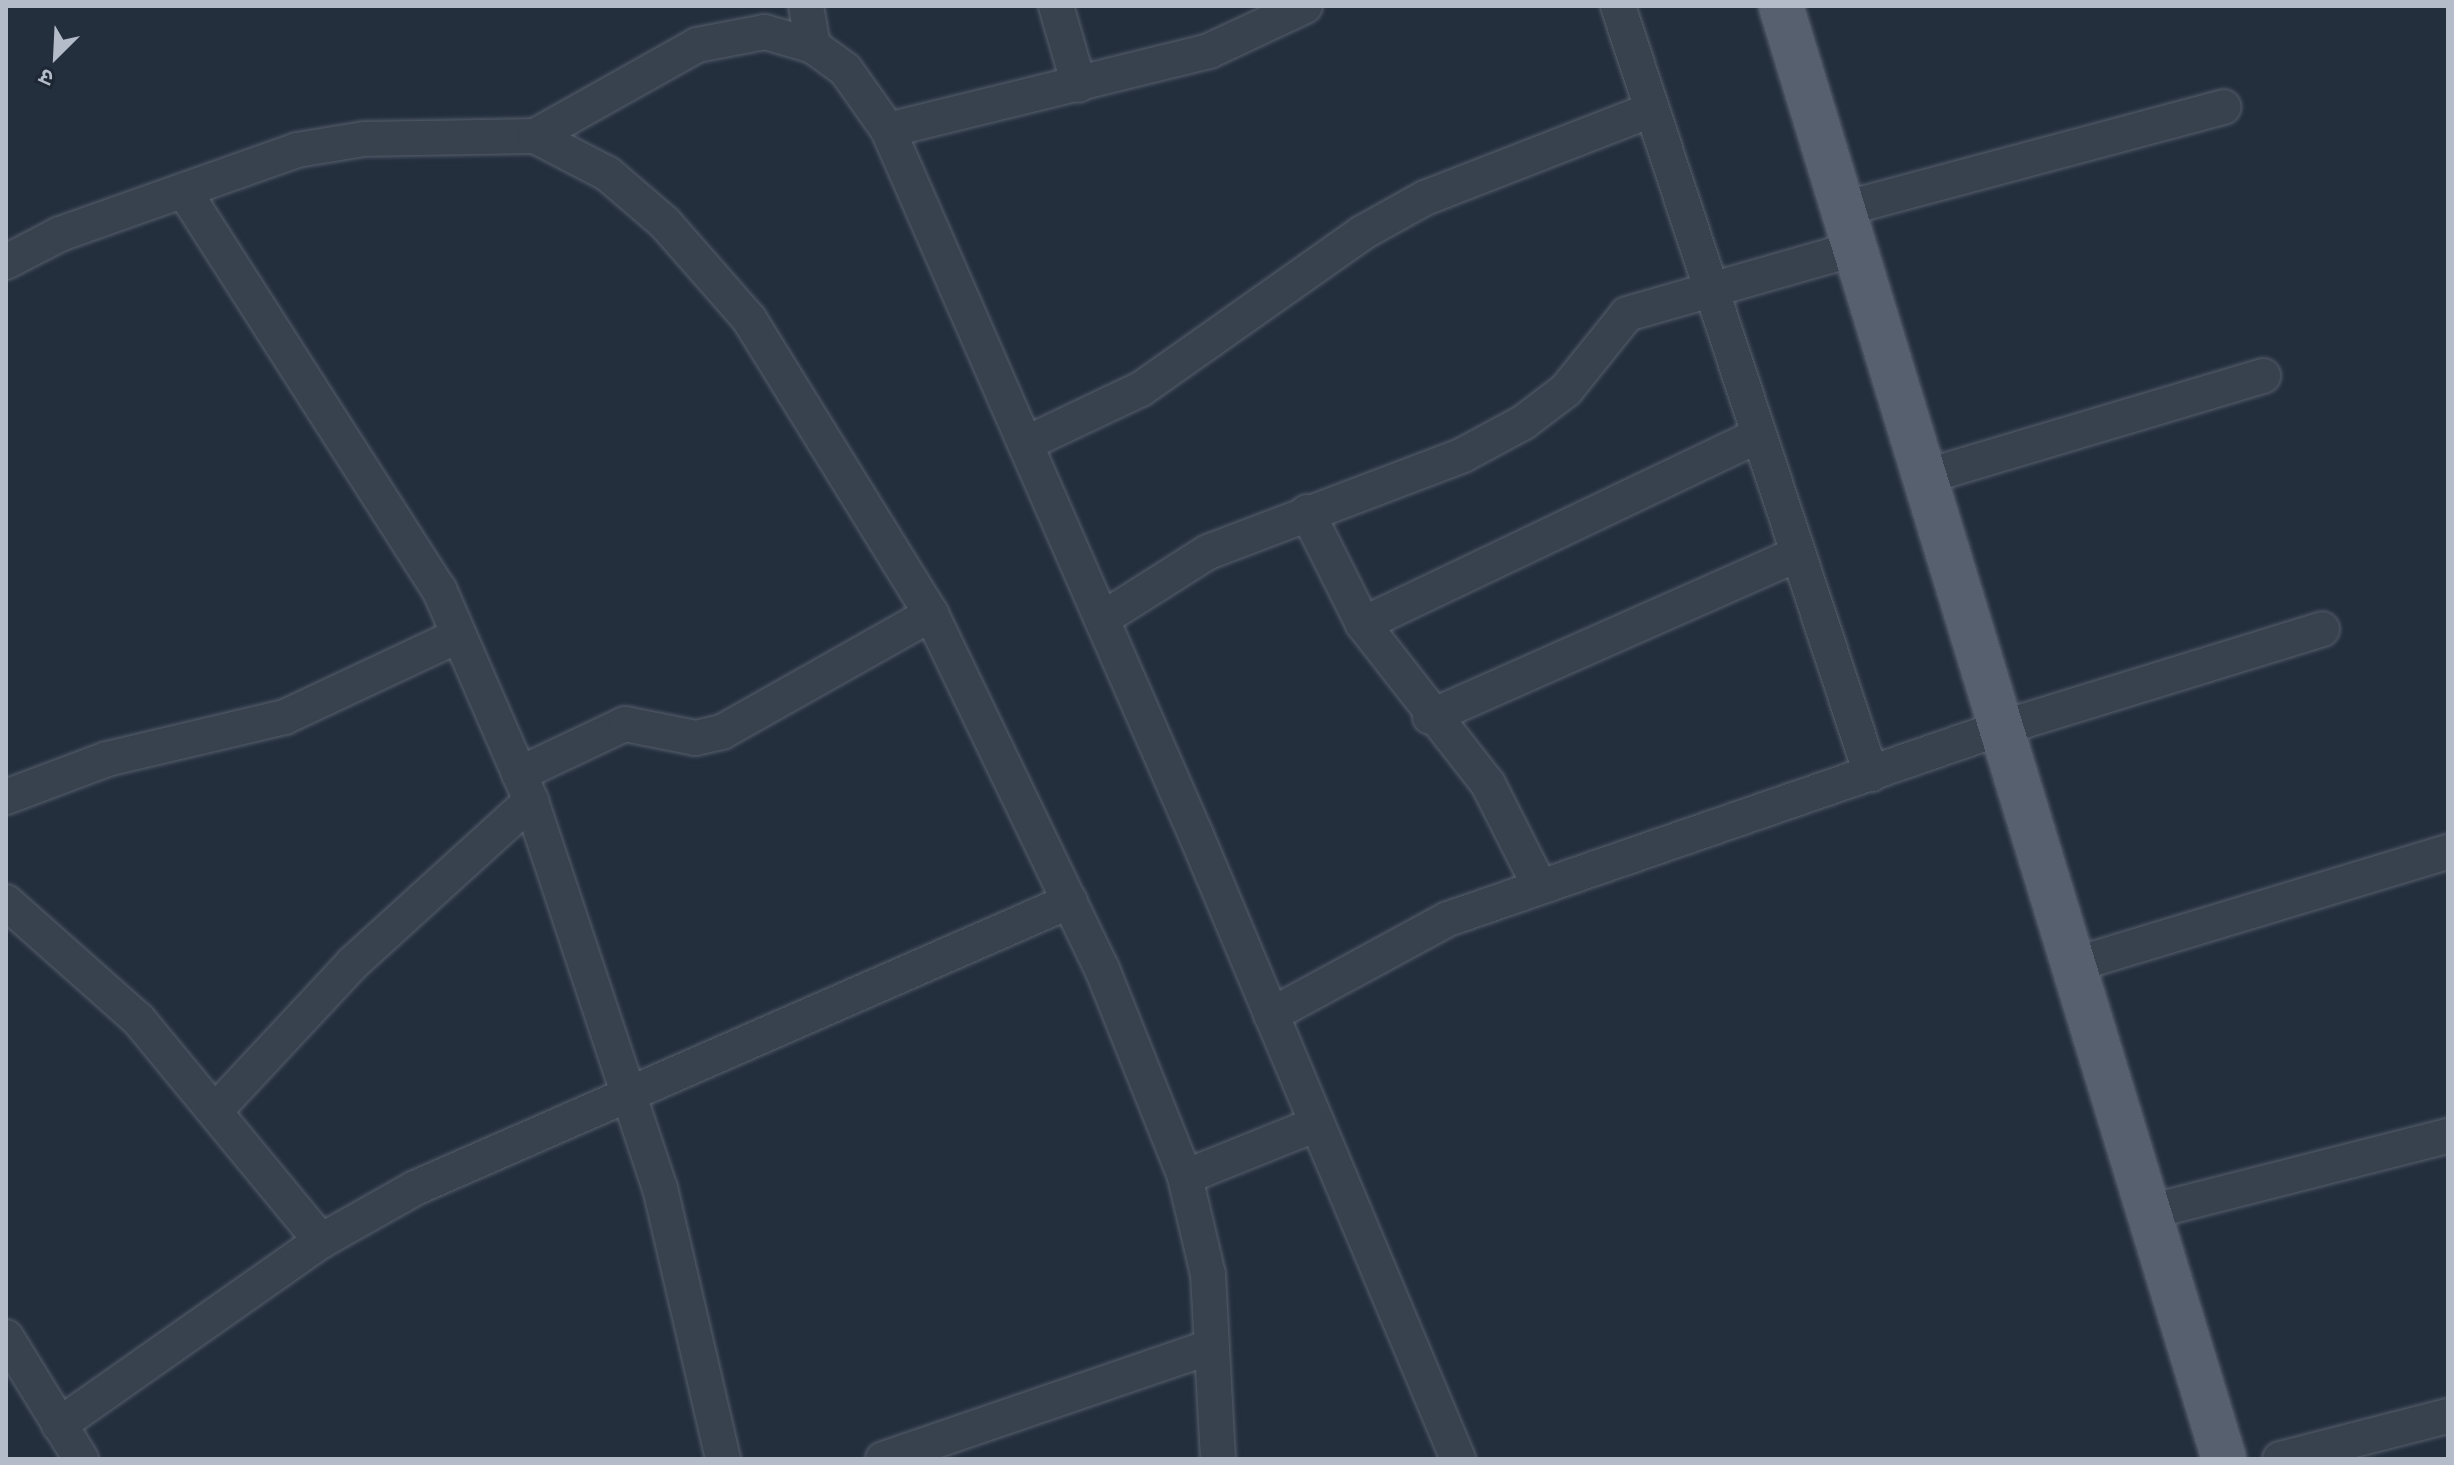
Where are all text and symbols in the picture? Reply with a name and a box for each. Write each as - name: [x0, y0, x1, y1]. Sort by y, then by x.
- north arrow: [16, 16, 96, 96]
- text: उ: [34, 63, 58, 94]

